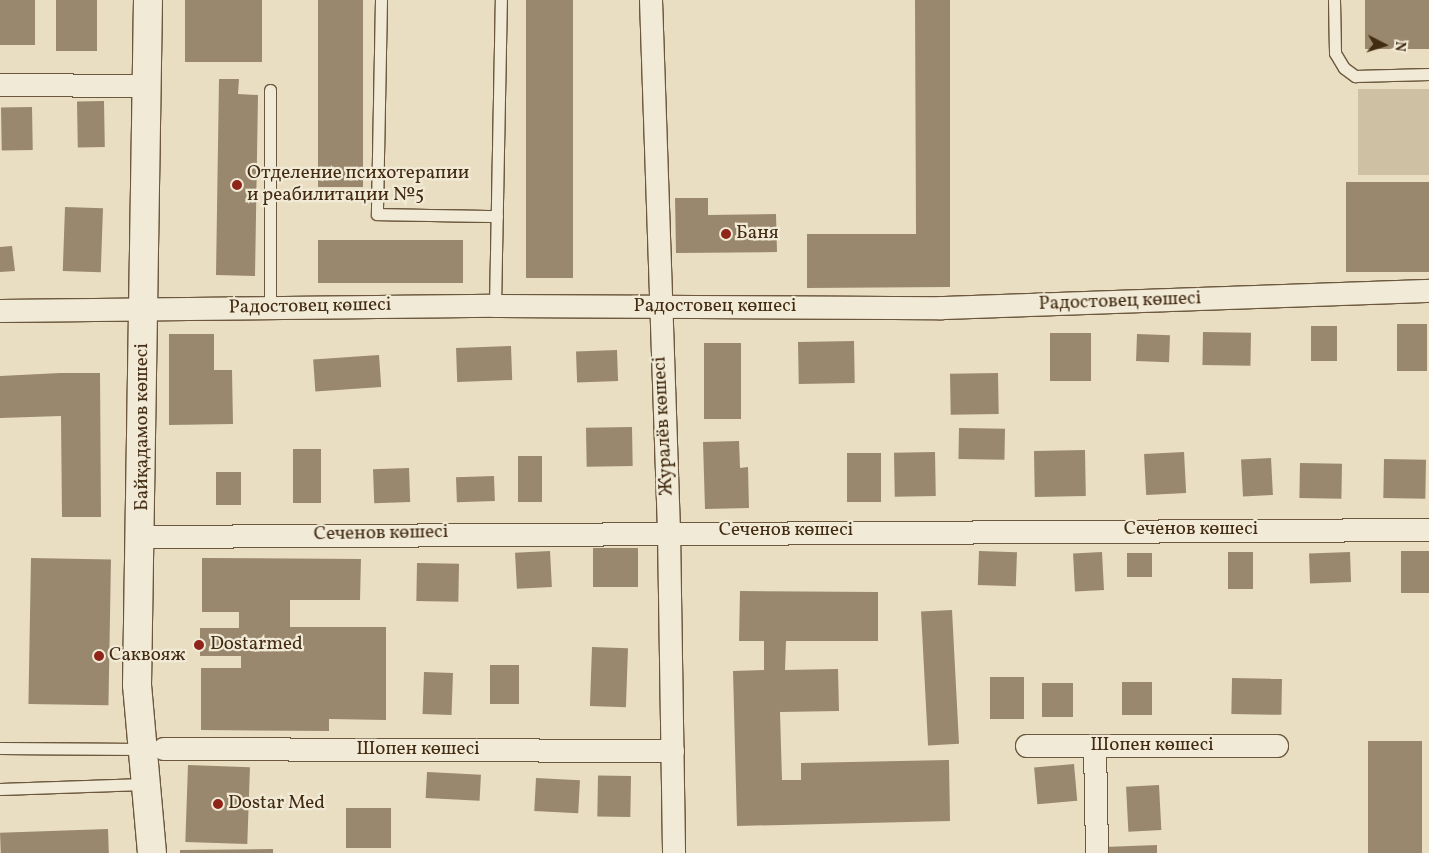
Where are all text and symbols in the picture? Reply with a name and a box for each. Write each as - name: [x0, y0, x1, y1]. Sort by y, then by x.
- north arrow: [1359, 20, 1409, 70]
- text: N: [1390, 40, 1409, 52]
- place label: Отделение психотерапии и реабилитации №5: [247, 163, 469, 207]
- marker: Отделение психотерапии и реабилитации №5: [231, 179, 243, 191]
- place label: Баня: [736, 223, 779, 245]
- marker: Баня: [720, 228, 732, 240]
- street label: Радостовец көшесі: [1038, 288, 1202, 316]
- street label: Радостовец көшесі: [228, 294, 392, 320]
- street label: Радостовец көшесі: [634, 296, 796, 318]
- street label: Байқадамов көшесі: [132, 343, 154, 511]
- street label: Журалёв көшесі: [649, 356, 679, 496]
- street label: Сеченов көшесі: [1124, 519, 1258, 541]
- street label: Сеченов көшесі: [719, 520, 853, 542]
- street label: Сеченов көшесі: [313, 521, 449, 547]
- place label: Dostarmed: [210, 634, 303, 656]
- marker: Dostarmed: [192, 638, 206, 652]
- place label: Саквояж: [109, 645, 186, 667]
- marker: Саквояж: [93, 650, 105, 662]
- street label: Шопен көшесі: [1090, 735, 1214, 757]
- street label: Шопен көшесі: [356, 739, 480, 761]
- place label: Dostar Med: [228, 793, 325, 815]
- marker: Dostar Med: [212, 798, 224, 810]

